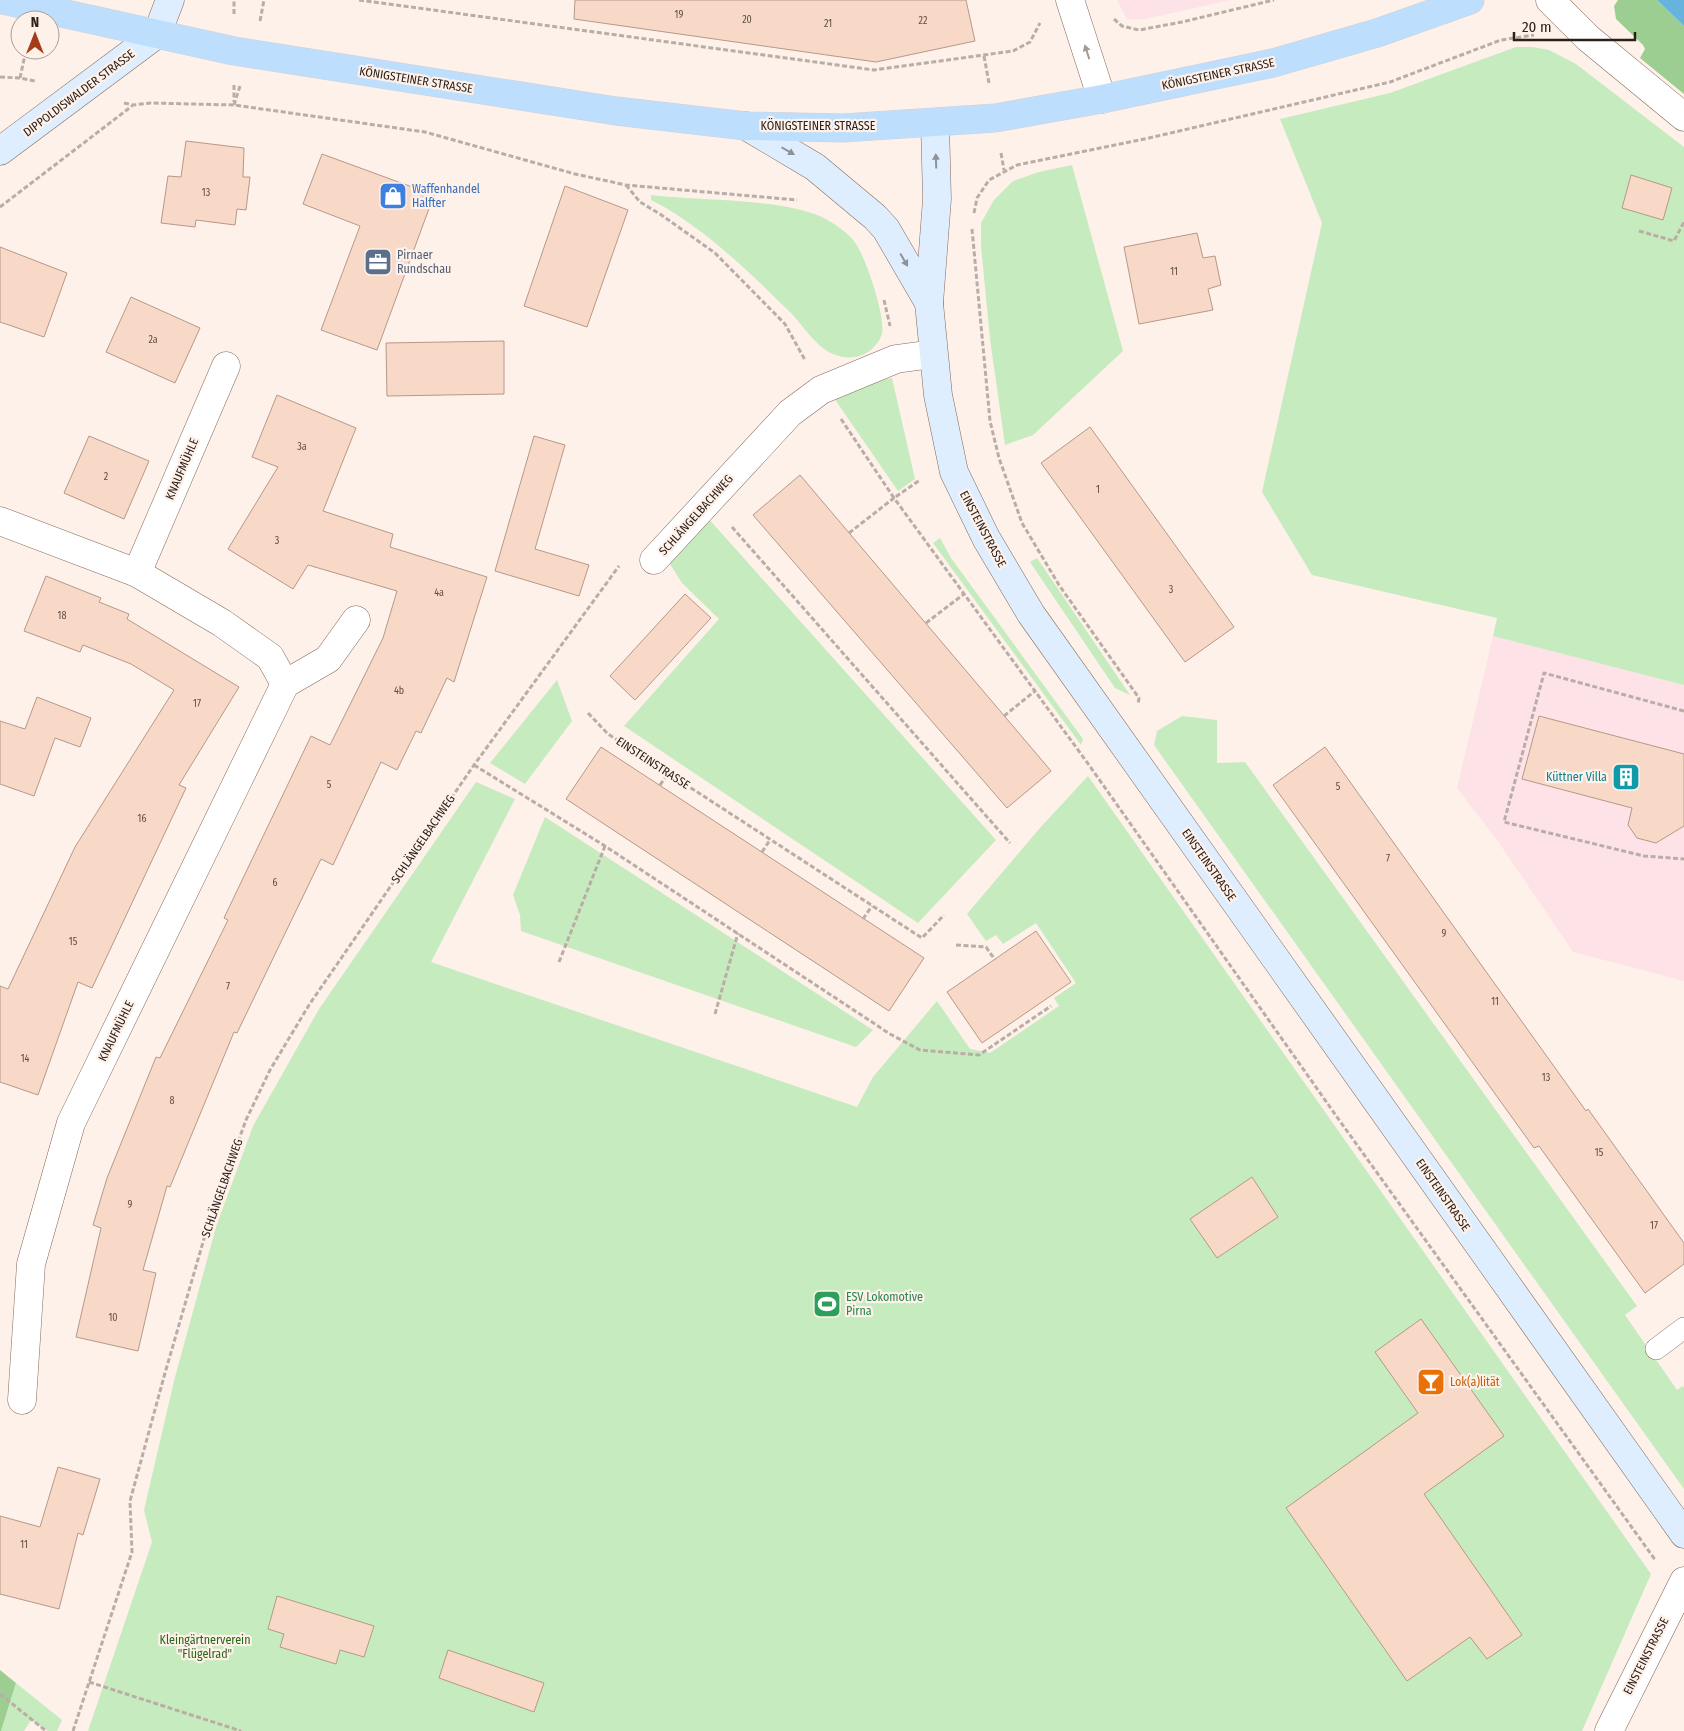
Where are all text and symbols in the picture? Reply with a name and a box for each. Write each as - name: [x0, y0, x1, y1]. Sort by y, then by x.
- house number: 19: [675, 9, 684, 21]
- north arrow: [10, 10, 60, 60]
- scale bar: [1514, 10, 1635, 42]
- text: N: [31, 14, 39, 31]
- house number: 20: [742, 14, 752, 26]
- house number: 22: [919, 15, 928, 27]
- house number: 21: [824, 18, 832, 30]
- text: 20 m: [1522, 18, 1552, 36]
- one-way arrow: [1083, 45, 1090, 60]
- street label: DIPPOLDISWALDER STRASSE: [21, 46, 138, 139]
- street label: KÖNIGSTEINER STRASSE: [1160, 53, 1276, 93]
- street label: KÖNIGSTEINER STRASSE: [358, 62, 474, 96]
- street label: KÖNIGSTEINER STRASSE: [761, 117, 876, 133]
- one-way arrow: [781, 146, 794, 155]
- one-way arrow: [932, 153, 940, 169]
- shop icon: Waffenhandel Halfter: [378, 181, 408, 211]
- place label: Waffenhandel Halfter: [412, 182, 480, 210]
- house number: 13: [202, 187, 211, 199]
- office icon: Pirnaer Rundschau: [363, 247, 393, 277]
- place label: Pirnaer Rundschau: [397, 248, 451, 276]
- one-way arrow: [900, 254, 909, 267]
- house number: 11: [1170, 266, 1178, 278]
- house number: 2a: [148, 334, 158, 346]
- street label: KNAUFMÜHLE: [161, 435, 201, 502]
- house number: 3a: [297, 441, 307, 453]
- house number: 2: [104, 471, 109, 483]
- street label: SCHLÄNGELBACHWEG: [655, 471, 736, 558]
- house number: 1: [1096, 484, 1100, 496]
- street label: EINSTEINSTRASSE: [957, 488, 1009, 570]
- house number: 3: [275, 535, 280, 547]
- house number: 3: [1169, 584, 1174, 596]
- house number: 4a: [434, 587, 444, 599]
- house number: 18: [58, 610, 66, 622]
- house number: 4b: [394, 685, 404, 697]
- house number: 17: [193, 698, 201, 710]
- street label: EINSTEINSTRASSE: [614, 734, 693, 792]
- building icon: Küttner Villa: [1611, 762, 1641, 792]
- place label: Küttner Villa: [1546, 770, 1607, 784]
- house number: 5: [327, 779, 332, 791]
- house number: 5: [1336, 781, 1341, 793]
- street label: SCHLÄNGELBACHWEG: [387, 792, 458, 886]
- house number: 16: [138, 813, 146, 825]
- street label: EINSTEINSTRASSE: [1179, 826, 1239, 904]
- house number: 7: [1386, 853, 1390, 865]
- house number: 6: [273, 877, 278, 889]
- house number: 9: [1442, 928, 1447, 940]
- house number: 15: [69, 936, 78, 948]
- house number: 7: [226, 981, 230, 993]
- house number: 11: [1491, 996, 1499, 1008]
- street label: KNAUFMÜHLE: [94, 997, 137, 1064]
- house number: 14: [21, 1053, 30, 1065]
- house number: 13: [1542, 1072, 1551, 1084]
- house number: 8: [170, 1095, 175, 1107]
- street label: SCHLÄNGELBACHWEG: [198, 1136, 246, 1239]
- house number: 15: [1595, 1147, 1604, 1159]
- street label: EINSTEINSTRASSE: [1413, 1156, 1473, 1234]
- house number: 9: [128, 1199, 133, 1211]
- house number: 17: [1650, 1220, 1658, 1232]
- sports icon: ESV Lokomotive Pirna: [812, 1289, 842, 1319]
- place label: ESV Lokomotive Pirna: [846, 1290, 923, 1318]
- house number: 10: [108, 1312, 118, 1324]
- bar icon: Lok(a)lität: [1416, 1367, 1446, 1397]
- place label: Lok(a)lität: [1450, 1375, 1500, 1389]
- house number: 11: [20, 1539, 28, 1551]
- street label: EINSTEINSTRASSE: [1621, 1615, 1672, 1697]
- park label: Kleingärtnerverein "Flügelrad": [160, 1633, 250, 1661]

